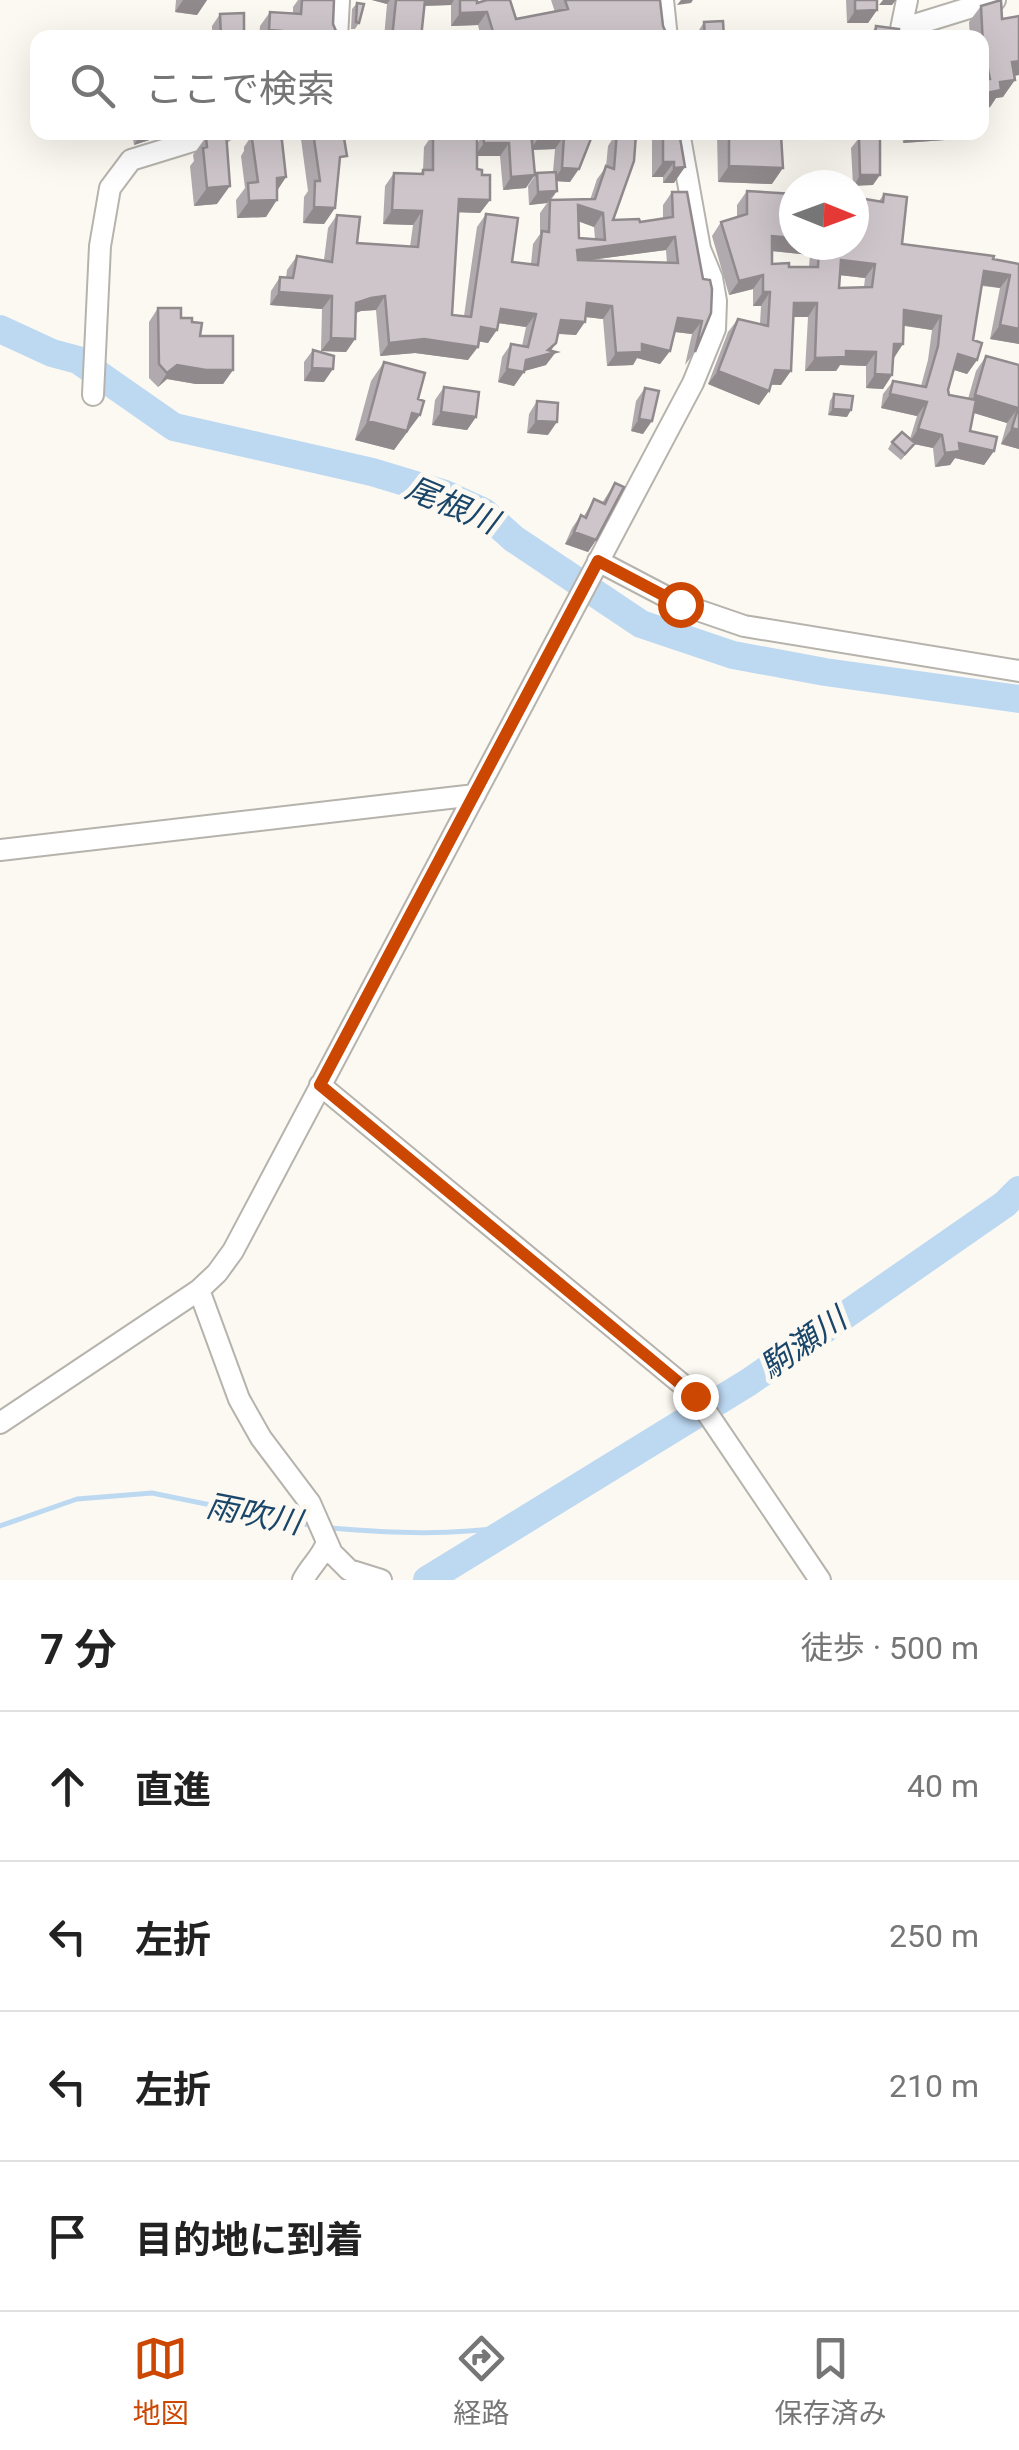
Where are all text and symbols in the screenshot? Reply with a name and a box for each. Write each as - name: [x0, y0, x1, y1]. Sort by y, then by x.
- search box: [30, 30, 989, 140]
- icon: search: [65, 58, 120, 113]
- text: ここで検索: [145, 67, 335, 111]
- north arrow: [779, 170, 869, 260]
- water label: 尾根川: [400, 469, 506, 542]
- route start: [658, 582, 704, 628]
- water label: 駒瀬川: [753, 1298, 856, 1386]
- route end: [673, 1374, 719, 1420]
- water label: 雨吹川: [203, 1486, 308, 1542]
- text: 7 分: [40, 1625, 117, 1674]
- text: 徒歩 · 500 m: [801, 1629, 979, 1667]
- icon: ahead: [40, 1759, 95, 1814]
- text: 40 m: [907, 1767, 979, 1805]
- text: 直進: [135, 1768, 211, 1812]
- icon: left: [40, 1909, 95, 1964]
- text: 250 m: [889, 1917, 979, 1955]
- text: 左折: [135, 1918, 211, 1962]
- icon: left: [40, 2059, 95, 2114]
- text: 210 m: [889, 2067, 979, 2105]
- text: 左折: [135, 2068, 211, 2112]
- icon: arrive: [40, 2209, 95, 2264]
- text: 目的地に到着: [135, 2218, 363, 2262]
- tab: 地図: [132, 2331, 189, 2431]
- tab: 経路: [453, 2331, 510, 2431]
- tab: 保存済み: [774, 2331, 887, 2431]

